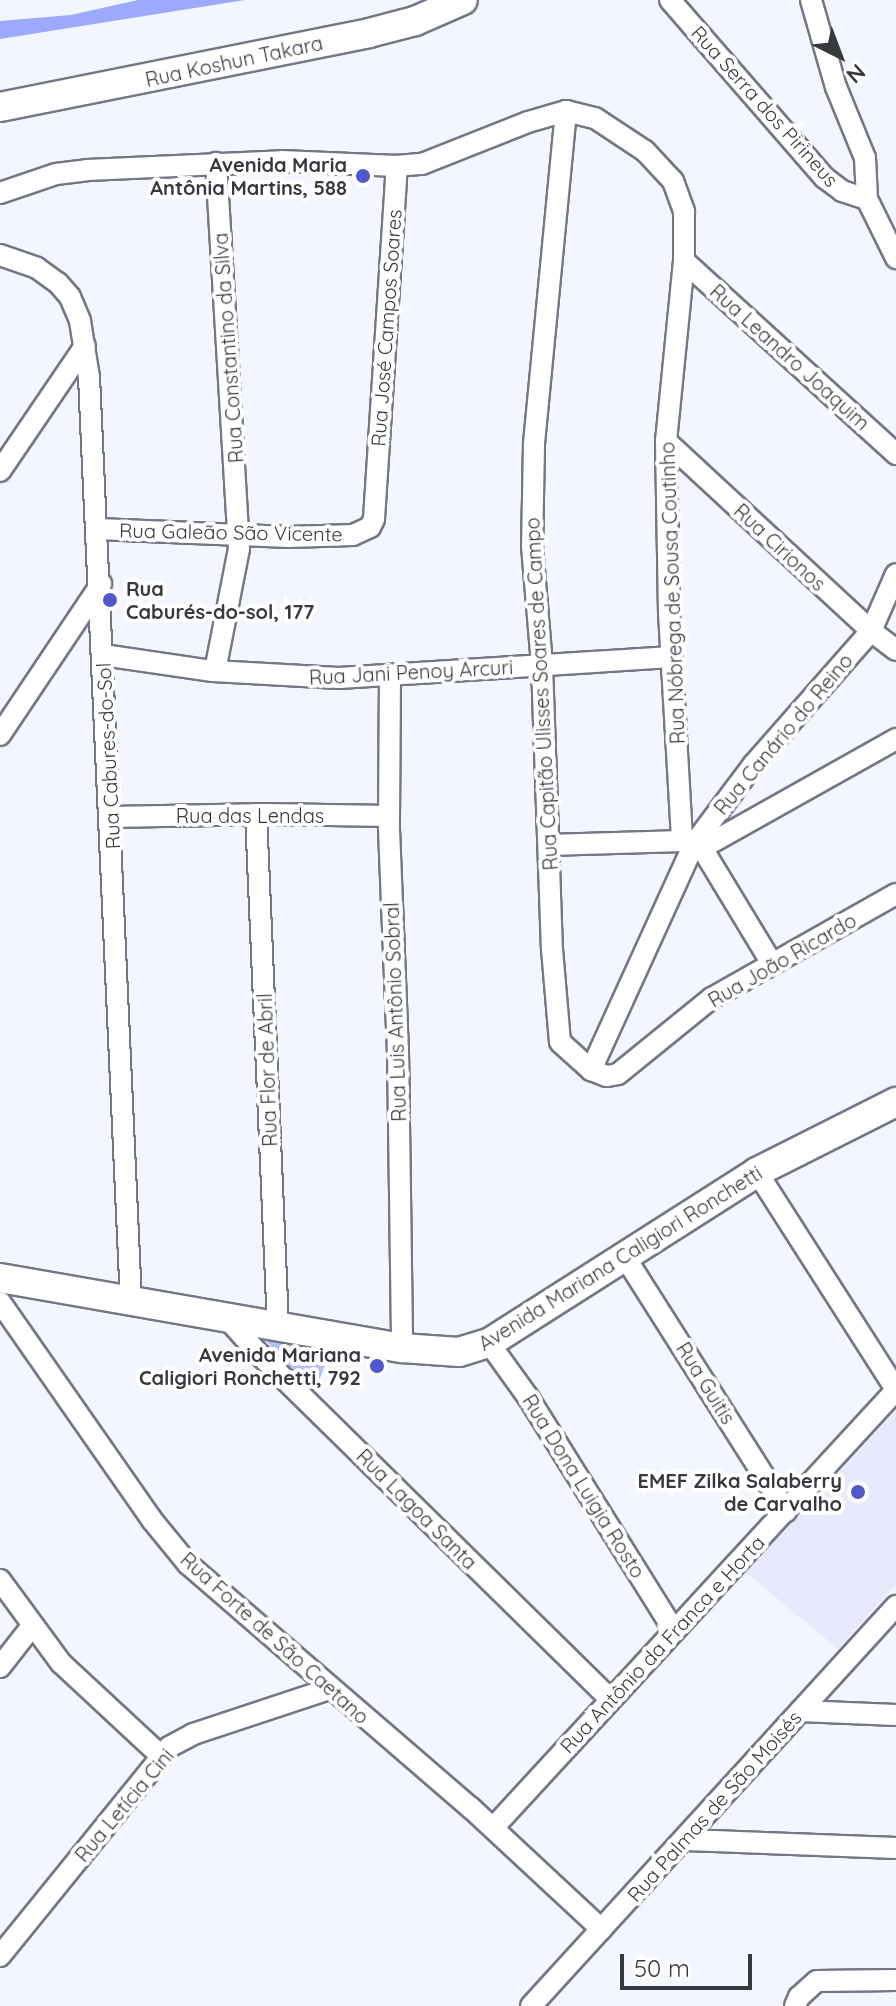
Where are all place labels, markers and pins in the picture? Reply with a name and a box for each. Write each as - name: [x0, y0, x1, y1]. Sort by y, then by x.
- place label: Avenida Maria Antônia Martins, 588: [150, 152, 347, 199]
- marker: Avenida Maria Antônia Martins, 588: [354, 167, 372, 185]
- place label: Rua Caburés-do-sol, 177: [126, 576, 314, 623]
- marker: Rua Caburés-do-sol, 177: [101, 591, 119, 609]
- place label: Avenida Mariana Caligiori Ronchetti, 792: [139, 1342, 361, 1389]
- marker: Avenida Mariana Caligiori Ronchetti, 792: [368, 1357, 386, 1375]
- place label: EMEF Zilka Salaberry de Carvalho: [637, 1468, 842, 1515]
- marker: EMEF Zilka Salaberry de Carvalho: [849, 1483, 867, 1501]

